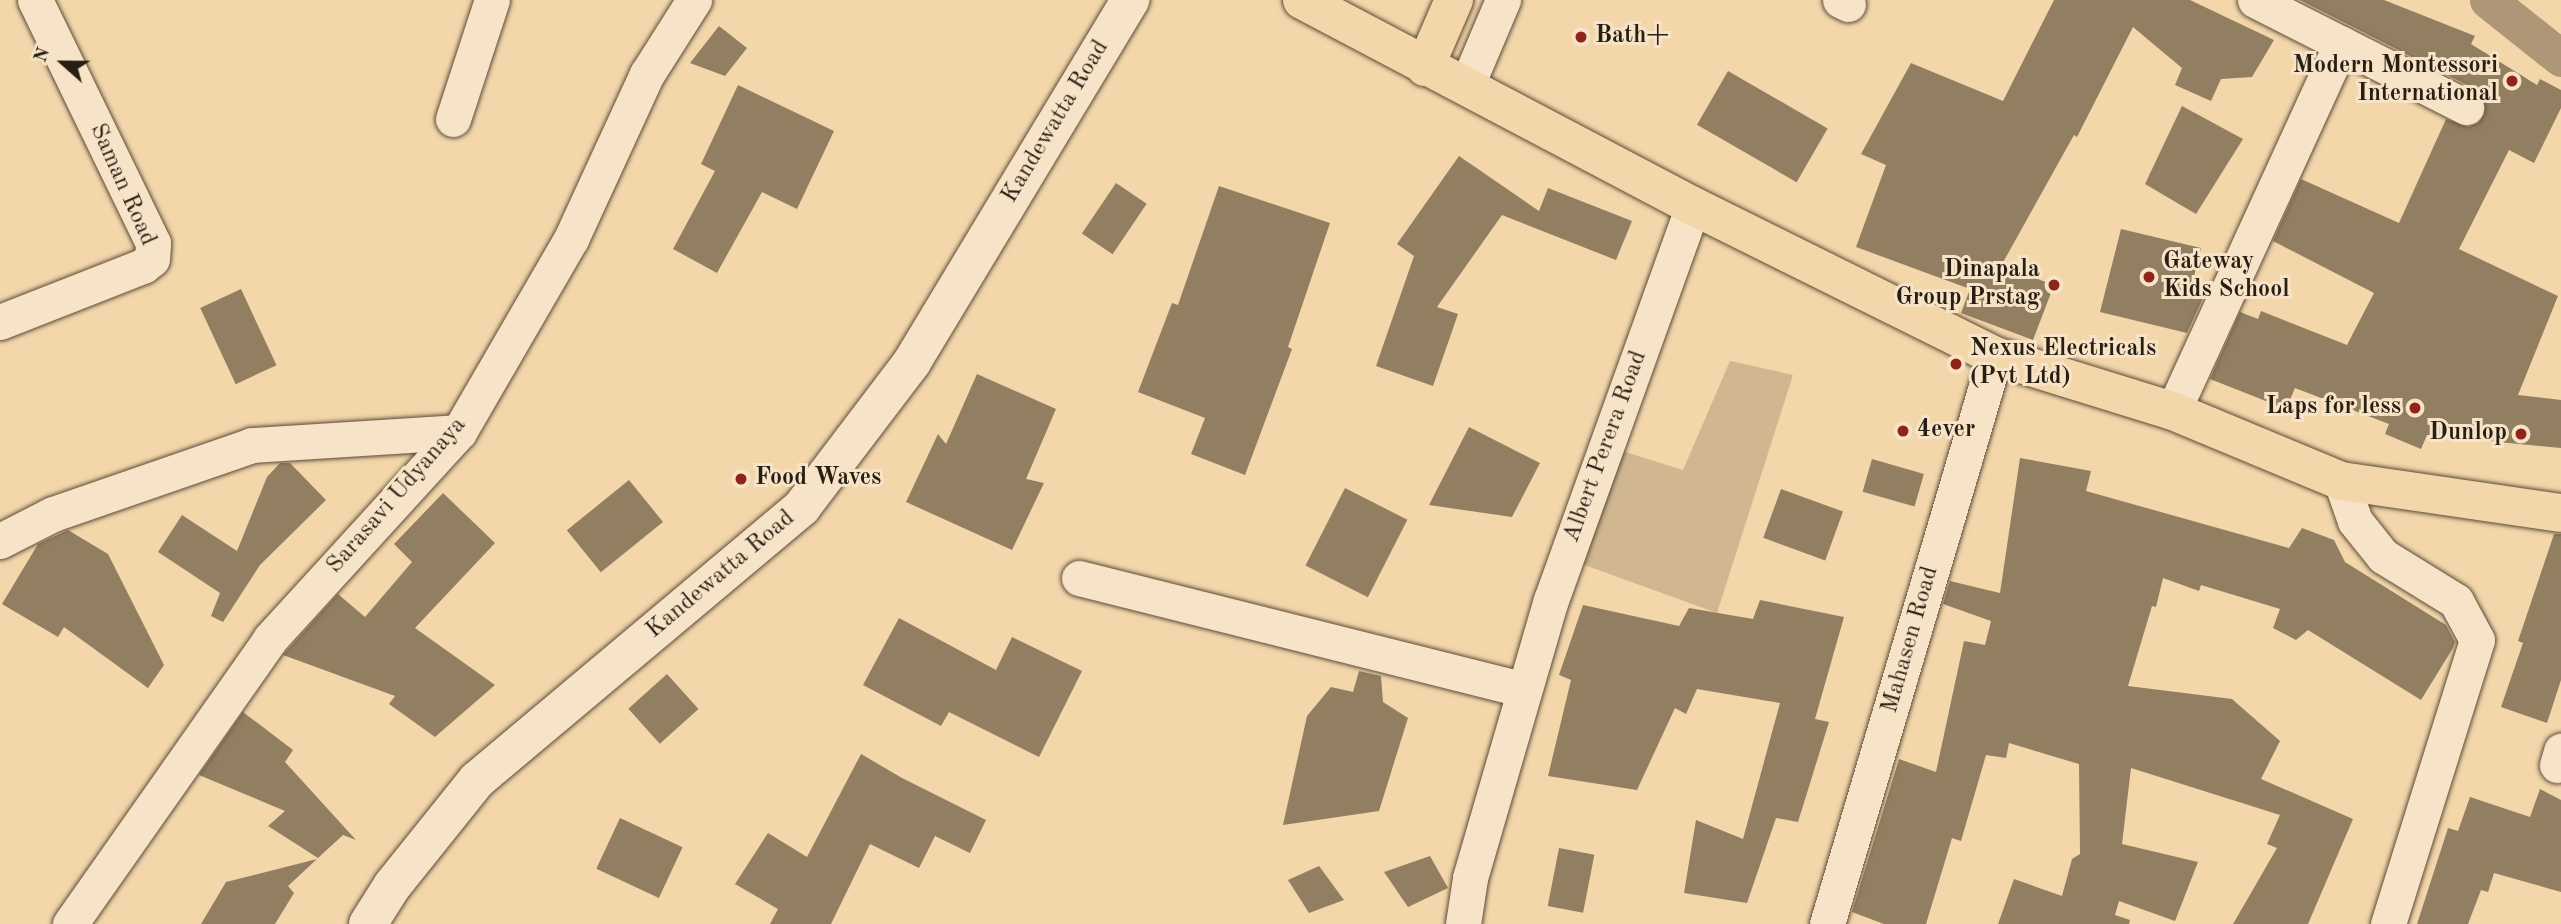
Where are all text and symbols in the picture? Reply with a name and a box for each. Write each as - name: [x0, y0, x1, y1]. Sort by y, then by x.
- place label: Bath+: [1595, 23, 1669, 51]
- north arrow: [28, 28, 98, 98]
- marker: Bath+: [1573, 29, 1589, 45]
- street label: Kandewatta Road: [996, 35, 1116, 209]
- text: N: [31, 45, 54, 65]
- place label: Modern Montessori International: [2293, 53, 2498, 109]
- marker: Modern Montessori International: [2504, 73, 2520, 89]
- street label: Saman Road: [82, 119, 162, 251]
- place label: Gateway Kids School: [2163, 249, 2290, 305]
- place label: Dinapala Group Prstag: [1895, 257, 2040, 313]
- marker: Gateway Kids School: [2141, 269, 2157, 285]
- marker: Dinapala Group Prstag: [2046, 277, 2062, 293]
- place label: Nexus Electricals (Pvt Ltd): [1970, 336, 2156, 392]
- street label: Albert Perera Road: [1558, 347, 1654, 547]
- marker: Nexus Electricals (Pvt Ltd): [1948, 356, 1964, 372]
- place label: Laps for less: [2266, 394, 2401, 422]
- marker: Laps for less: [2407, 400, 2423, 416]
- street label: Sarasavi Udyanaya: [321, 412, 473, 580]
- place label: 4ever: [1917, 417, 1975, 445]
- place label: Dunlop: [2429, 420, 2507, 448]
- marker: 4ever: [1895, 423, 1911, 439]
- marker: Dunlop: [2513, 426, 2529, 442]
- place label: Food Waves: [755, 465, 881, 493]
- marker: Food Waves: [733, 471, 749, 487]
- street label: Kandewatta Road: [641, 504, 801, 646]
- street label: Mahasen Road: [1876, 563, 1946, 717]

